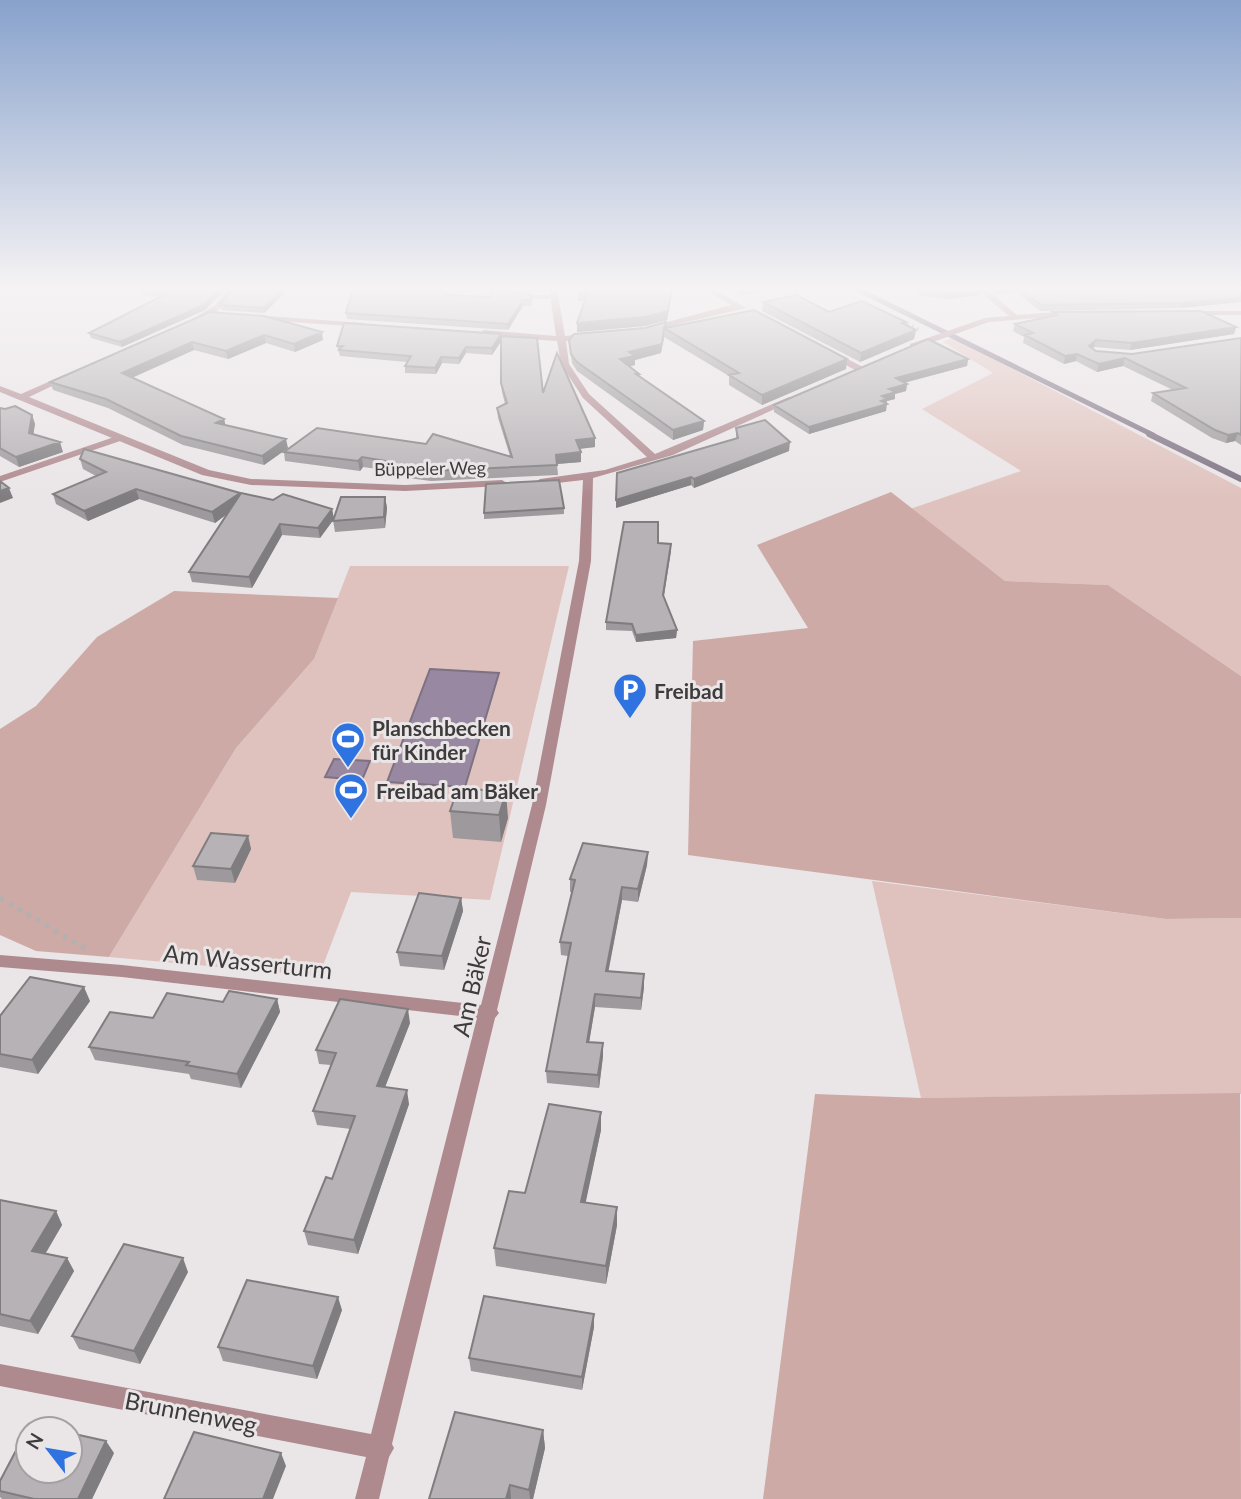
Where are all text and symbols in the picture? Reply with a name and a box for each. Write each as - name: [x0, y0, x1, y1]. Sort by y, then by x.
- street label: Büppeler Weg: [374, 456, 486, 480]
- parking icon: Freibad: [611, 671, 649, 720]
- place label: Freibad: [654, 678, 724, 703]
- place label: Planschbecken für Kinder: [372, 715, 511, 764]
- sports icon: Planschbecken für Kinder: [329, 720, 367, 769]
- sports icon: Freibad am Bäker: [332, 771, 370, 820]
- place label: Freibad am Bäker: [376, 778, 538, 803]
- street label: Am Bäker: [445, 933, 497, 1039]
- street label: Am Wasserturm: [162, 938, 334, 984]
- street label: Brunnenweg: [122, 1385, 260, 1439]
- north arrow: [14, 1415, 84, 1485]
- text: N: [20, 1429, 48, 1453]

